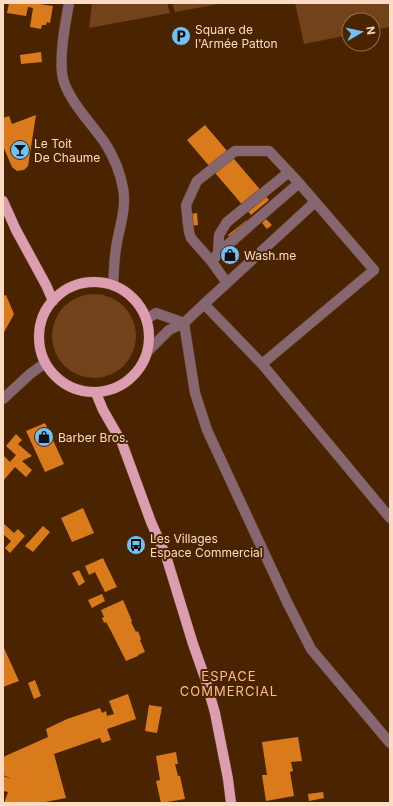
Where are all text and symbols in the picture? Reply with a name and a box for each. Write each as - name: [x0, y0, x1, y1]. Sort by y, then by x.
- north arrow: [341, 12, 381, 52]
- place label: Square de l'Armée Patton: [195, 22, 278, 51]
- parking icon: Square de l'Armée Patton: [170, 25, 192, 47]
- text: N: [363, 25, 378, 36]
- place label: Le Toit De Chaume: [34, 136, 100, 165]
- bar icon: Le Toit De Chaume: [9, 139, 31, 161]
- shop icon: Wash.me: [219, 244, 241, 266]
- place label: Wash.me: [244, 248, 296, 263]
- shop icon: Barber Bros.: [33, 426, 55, 448]
- place label: Barber Bros.: [58, 430, 129, 445]
- place label: Les Villages Espace Commercial: [150, 531, 263, 560]
- bus stop icon: Les Villages Espace Commercial: [125, 534, 147, 556]
- district label: ESPACE COMMERCIAL: [180, 668, 278, 699]

